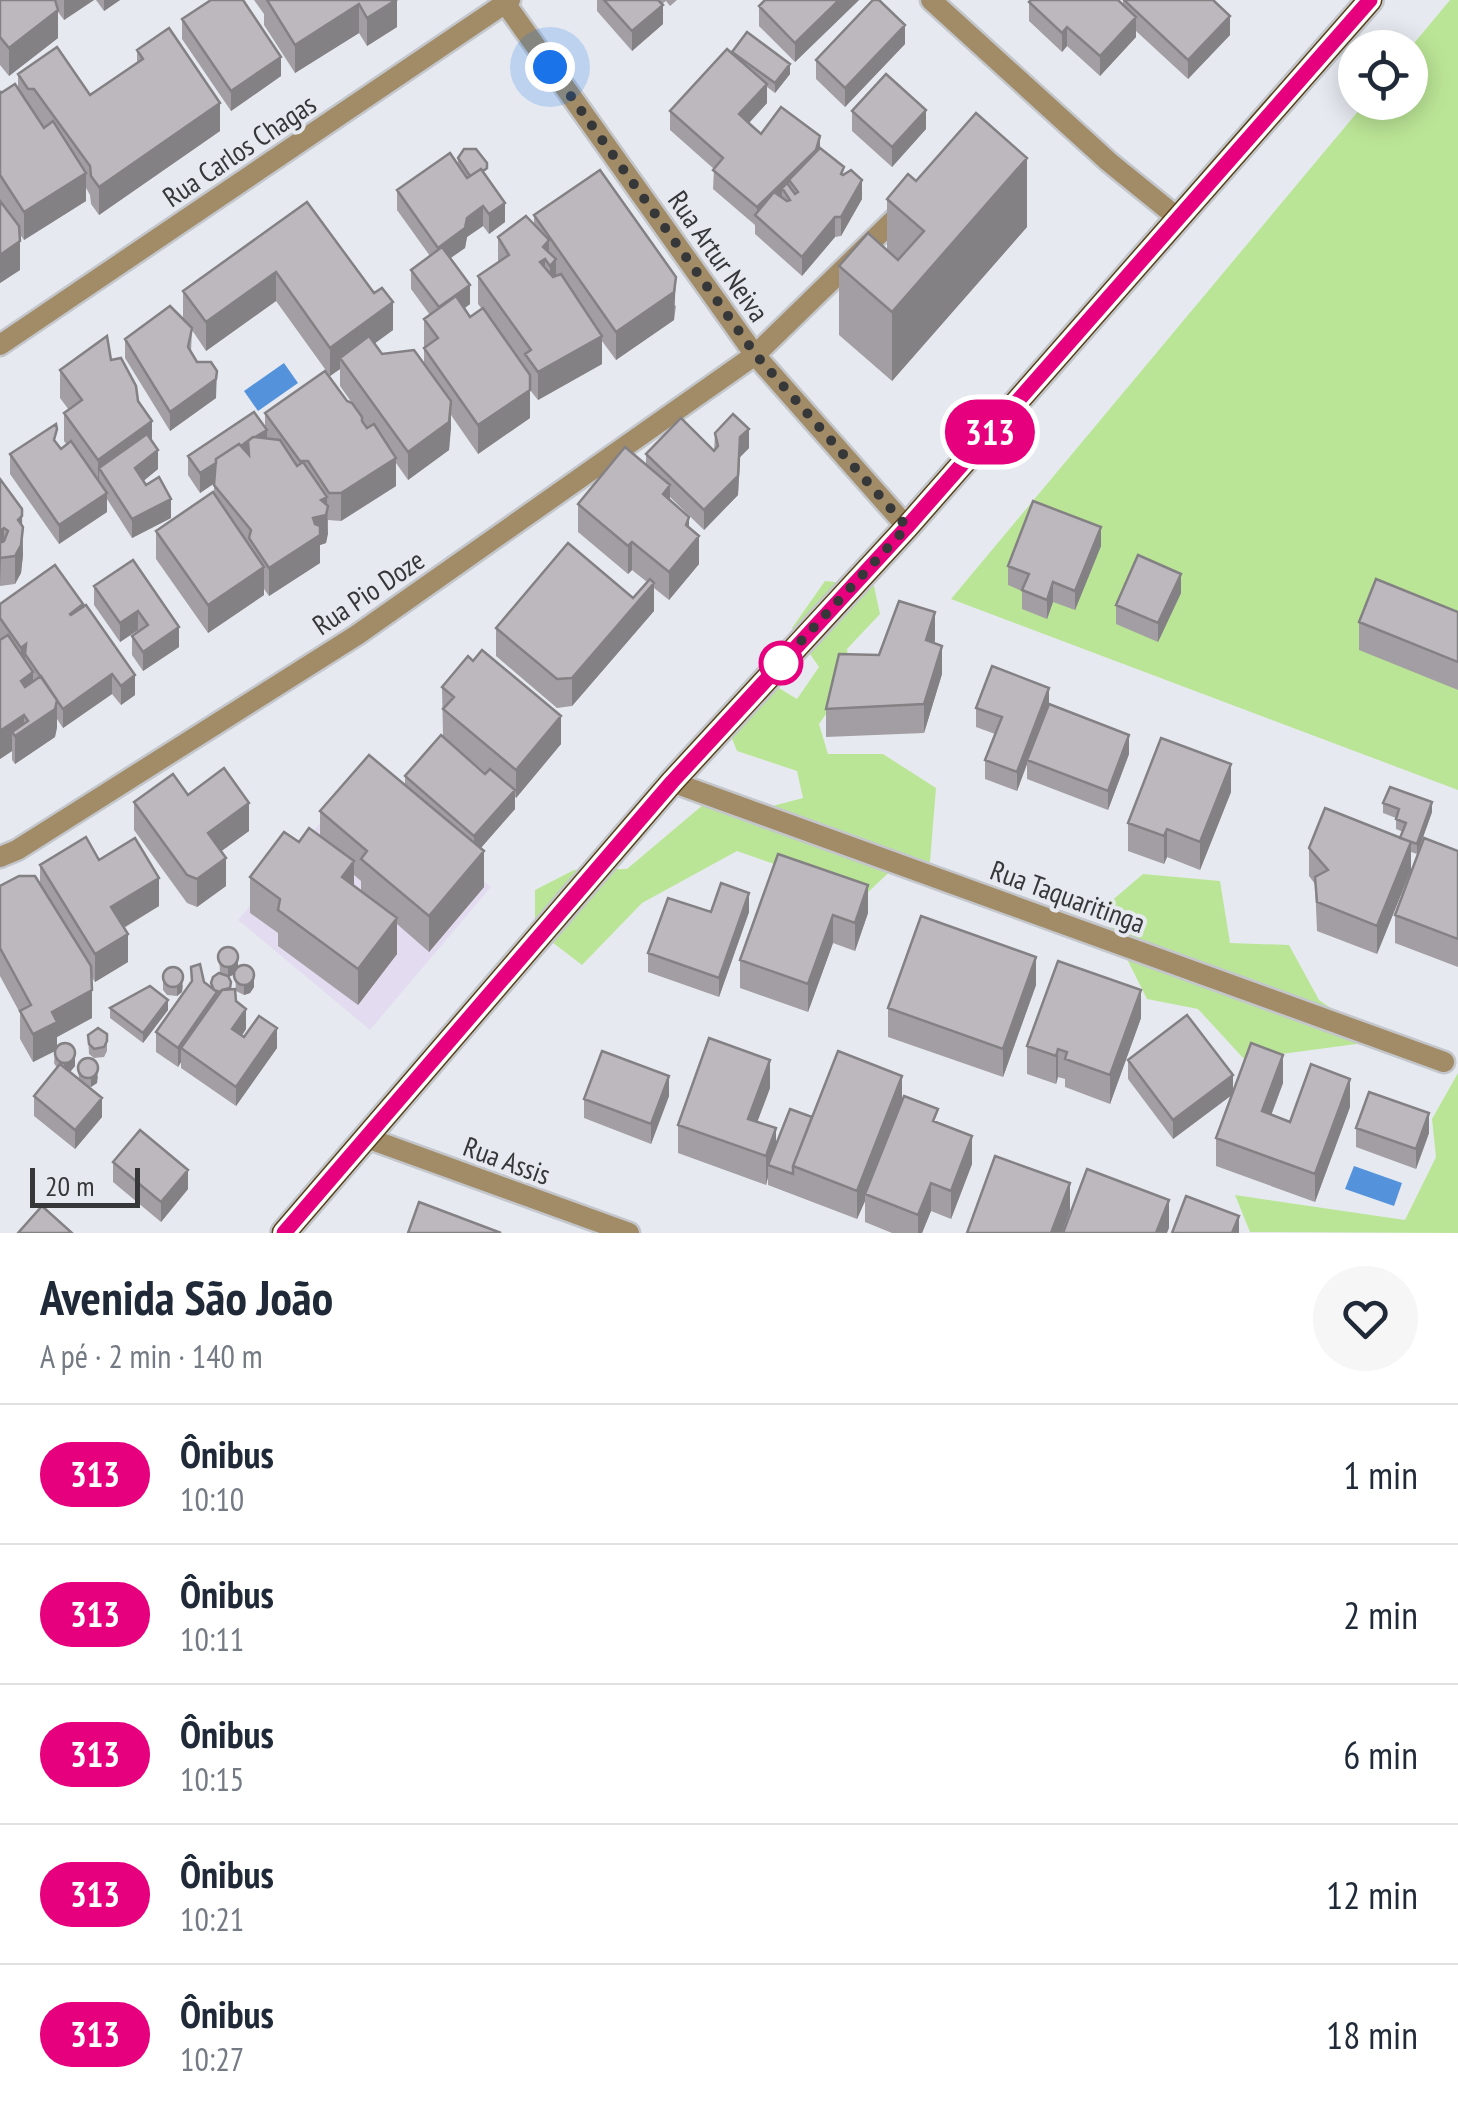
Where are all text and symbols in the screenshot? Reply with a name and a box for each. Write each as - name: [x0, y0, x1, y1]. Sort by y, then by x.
- map controls: [1338, 30, 1428, 120]
- button: locate: [1338, 30, 1428, 120]
- your location: [525, 42, 575, 92]
- street label: Rua Carlos Chagas: [155, 85, 323, 215]
- street label: Rua Artur Neiva: [660, 183, 778, 329]
- line badge: 313: [932, 400, 1048, 464]
- text: 313: [965, 409, 1015, 455]
- street label: Rua Pio Doze: [305, 541, 431, 643]
- unlabelled marker: [760, 642, 802, 684]
- street label: Rua Taquaritinga: [986, 851, 1150, 941]
- street label: Rua Assis: [459, 1127, 555, 1193]
- scale bar: [30, 1163, 140, 1208]
- text: 20 m: [45, 1167, 94, 1204]
- text: Avenida São João: [40, 1266, 333, 1328]
- button: heart: [1313, 1266, 1418, 1371]
- text: A pé · 2 min · 140 m: [40, 1335, 263, 1377]
- text: Ônibus: [180, 1429, 274, 1478]
- text: 1 min: [1343, 1450, 1418, 1499]
- text: 313: [70, 1451, 120, 1497]
- text: 10:10: [180, 1478, 244, 1520]
- text: Ônibus: [180, 1569, 274, 1618]
- text: 2 min: [1343, 1590, 1418, 1639]
- text: 313: [70, 1591, 120, 1637]
- text: 10:11: [180, 1618, 244, 1660]
- text: Ônibus: [180, 1709, 274, 1758]
- text: 6 min: [1343, 1730, 1418, 1779]
- text: 313: [70, 1731, 120, 1777]
- text: 10:15: [180, 1758, 244, 1800]
- text: Ônibus: [180, 1849, 274, 1898]
- text: 12 min: [1326, 1870, 1418, 1919]
- text: 313: [70, 1871, 120, 1917]
- text: 10:21: [180, 1898, 244, 1940]
- text: Ônibus: [180, 1989, 274, 2038]
- text: 18 min: [1326, 2010, 1418, 2059]
- text: 313: [70, 2011, 120, 2057]
- text: 10:27: [180, 2038, 244, 2080]

